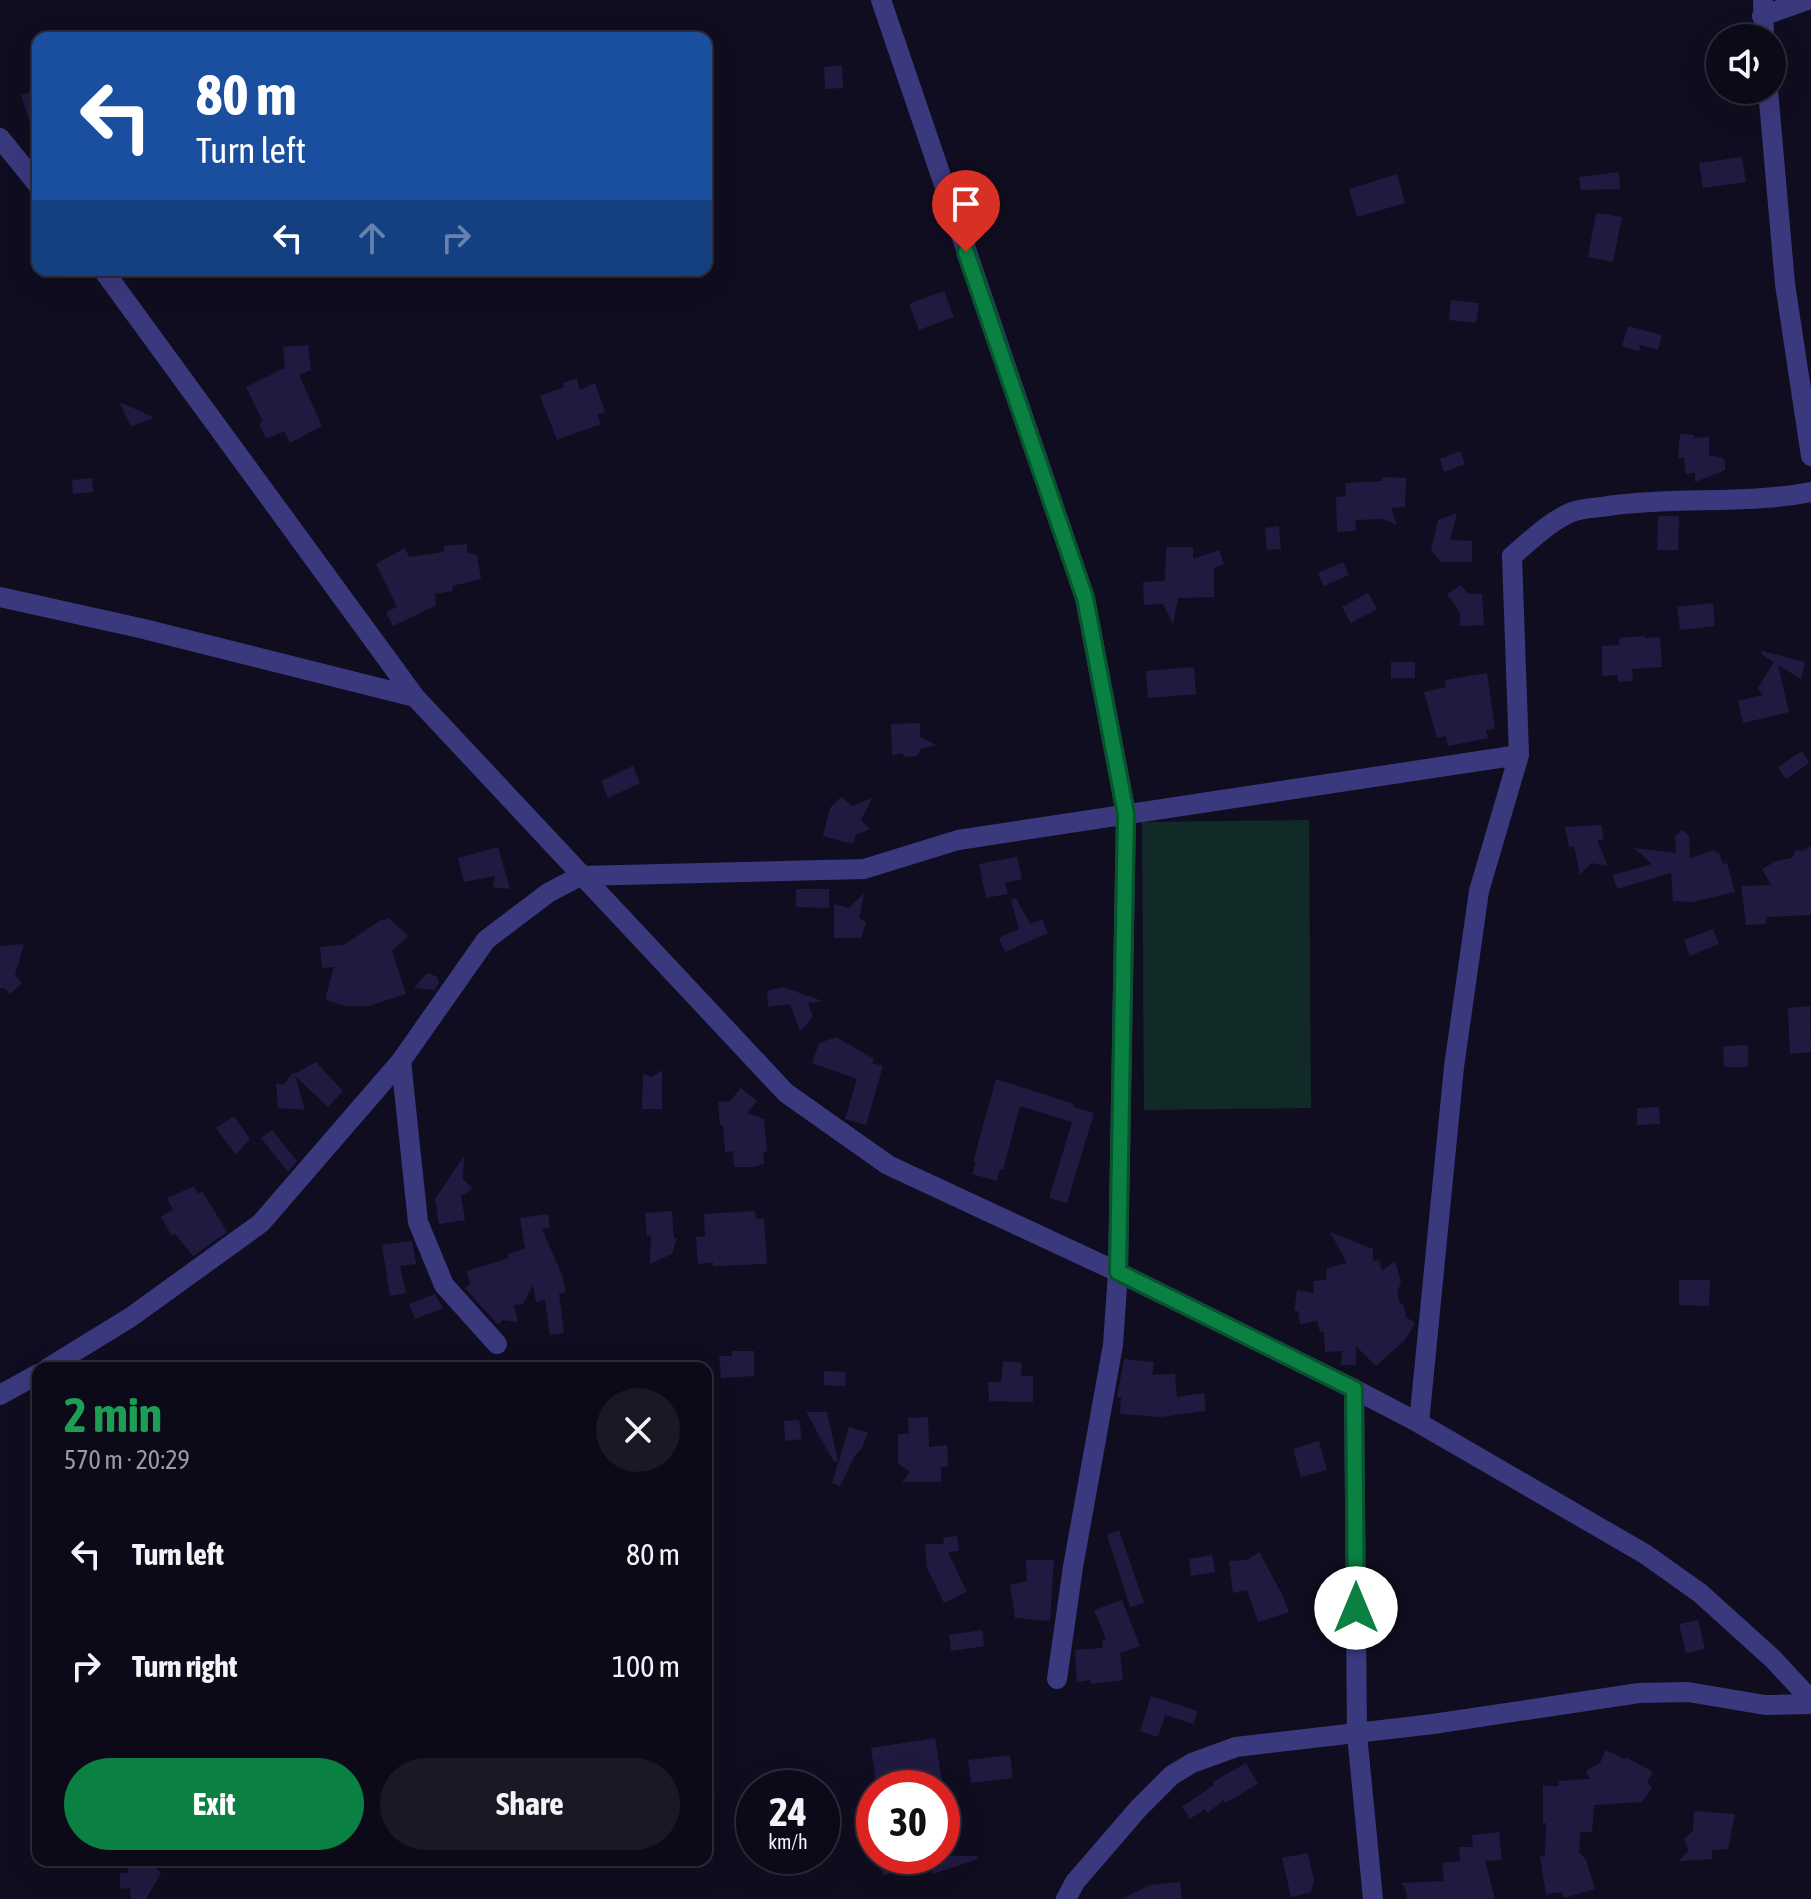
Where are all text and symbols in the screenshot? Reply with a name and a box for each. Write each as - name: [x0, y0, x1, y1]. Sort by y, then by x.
- map controls: [1706, 24, 1786, 104]
- button: sound: [1706, 24, 1786, 104]
- text: 80 m: [196, 63, 297, 127]
- icon: left: [64, 64, 168, 168]
- text: Turn left: [196, 129, 306, 171]
- pin: [932, 170, 1000, 252]
- icon: arrive: [944, 182, 988, 226]
- icon: left: [266, 216, 310, 260]
- icon: ahead: [350, 216, 394, 260]
- icon: right: [434, 216, 478, 260]
- text: 2 min: [64, 1387, 162, 1442]
- button: close: [596, 1388, 680, 1472]
- text: 570 m · 20:29: [64, 1445, 190, 1475]
- icon: left: [64, 1532, 108, 1576]
- text: Turn left: [132, 1537, 224, 1571]
- text: 80 m: [626, 1537, 680, 1571]
- position arrow: [1314, 1566, 1398, 1650]
- icon: right: [64, 1644, 108, 1688]
- text: Turn right: [132, 1649, 238, 1683]
- text: 100 m: [612, 1649, 680, 1683]
- button: Exit: [64, 1758, 364, 1850]
- button: Share: [380, 1758, 680, 1850]
- speed limit sign: 30: [856, 1770, 960, 1874]
- text: 24: [769, 1789, 807, 1834]
- text: km/h: [768, 1830, 808, 1853]

